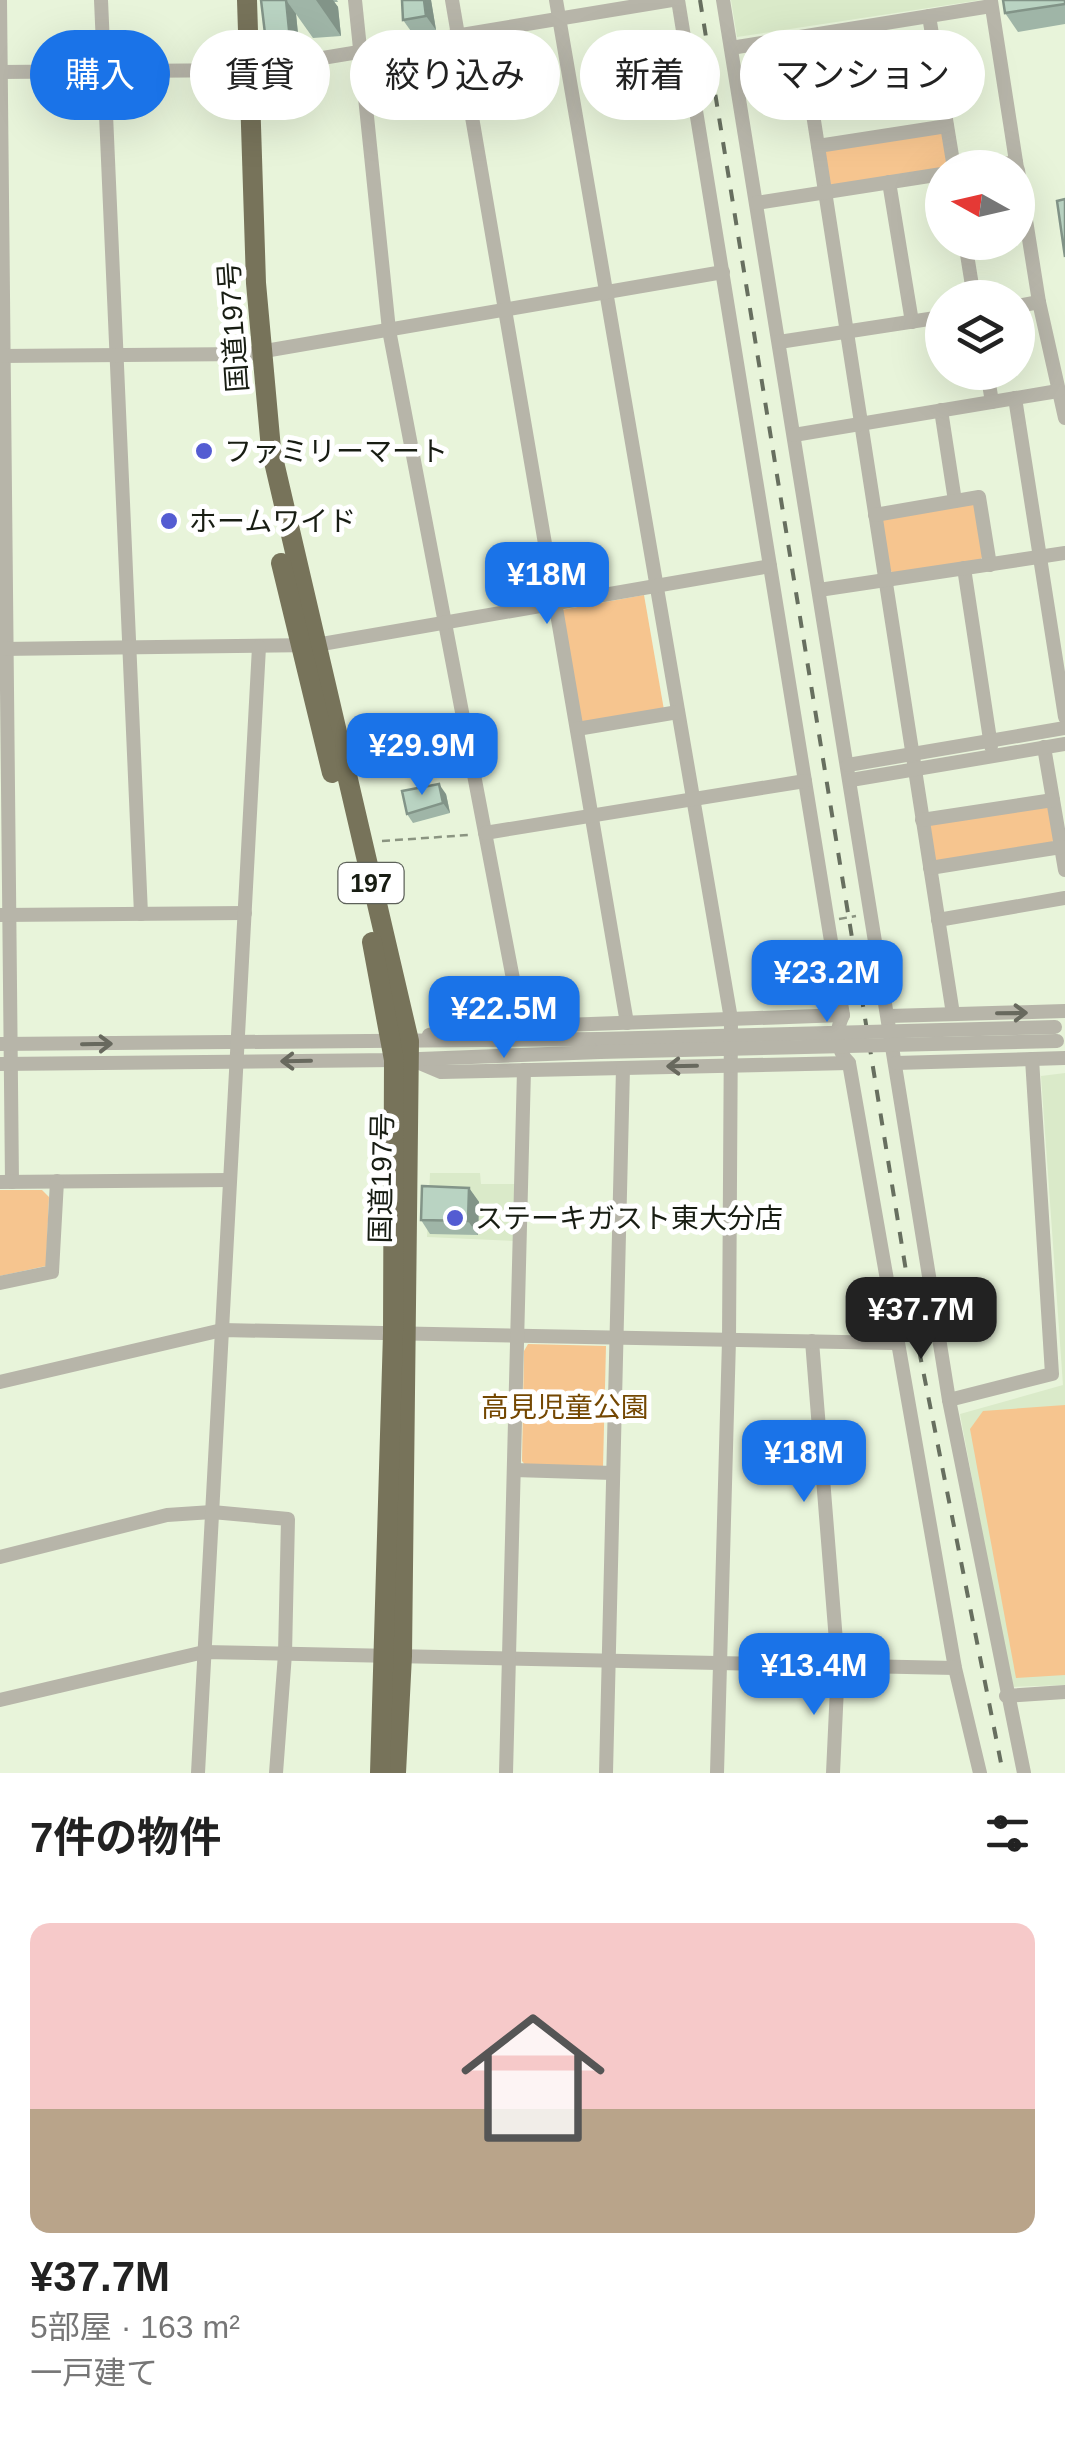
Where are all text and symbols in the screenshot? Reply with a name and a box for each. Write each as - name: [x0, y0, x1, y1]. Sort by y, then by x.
- chip: 購入: [30, 30, 170, 120]
- chip: 賃貸: [190, 30, 330, 120]
- chip: 絞り込み: [350, 30, 560, 120]
- chip: 新着: [580, 30, 720, 120]
- chip: マンション: [740, 30, 985, 120]
- north arrow: [925, 150, 1035, 260]
- map controls: [925, 150, 1035, 390]
- street label: 国道197号: [213, 261, 254, 393]
- button: layers: [925, 280, 1035, 390]
- place label: ファミリーマート: [224, 436, 448, 467]
- marker: ファミリーマート: [193, 440, 215, 462]
- place label: ホームワイド: [189, 506, 356, 537]
- marker: ホームワイド: [158, 510, 180, 532]
- pin: ¥18M: [488, 542, 606, 627]
- text: ¥18M: [507, 556, 587, 592]
- pin: ¥29.9M: [341, 713, 503, 798]
- text: ¥29.9M: [369, 727, 475, 763]
- road number: 197: [338, 863, 404, 903]
- pin: ¥23.2M: [746, 940, 908, 1025]
- text: ¥23.2M: [774, 954, 880, 990]
- pin: ¥22.5M: [423, 976, 585, 1061]
- text: ¥22.5M: [451, 990, 557, 1026]
- one-way arrow: [995, 1003, 1027, 1022]
- one-way arrow: [81, 1034, 113, 1053]
- one-way arrow: [281, 1052, 313, 1071]
- one-way arrow: [666, 1057, 698, 1076]
- street label: 国道197号: [365, 1112, 398, 1244]
- place label: ステーキガスト東大分店: [475, 1203, 783, 1234]
- marker: ステーキガスト東大分店: [444, 1207, 466, 1229]
- pin: ¥37.7M: [840, 1277, 1002, 1362]
- text: ¥37.7M: [868, 1291, 974, 1327]
- park label: 高見児童公園: [481, 1392, 649, 1423]
- pin: ¥18M: [745, 1420, 863, 1505]
- text: ¥18M: [764, 1434, 844, 1470]
- pin: ¥13.4M: [733, 1633, 895, 1718]
- text: ¥13.4M: [761, 1647, 867, 1683]
- icon: filters: [980, 1806, 1035, 1861]
- text: 7件の物件: [30, 1814, 221, 1861]
- icon: home: [443, 1988, 623, 2168]
- text: ¥37.7M: [30, 2253, 170, 2300]
- text: 5部屋 · 163 m²: [30, 2309, 240, 2345]
- text: 一戸建て: [30, 2355, 158, 2391]

